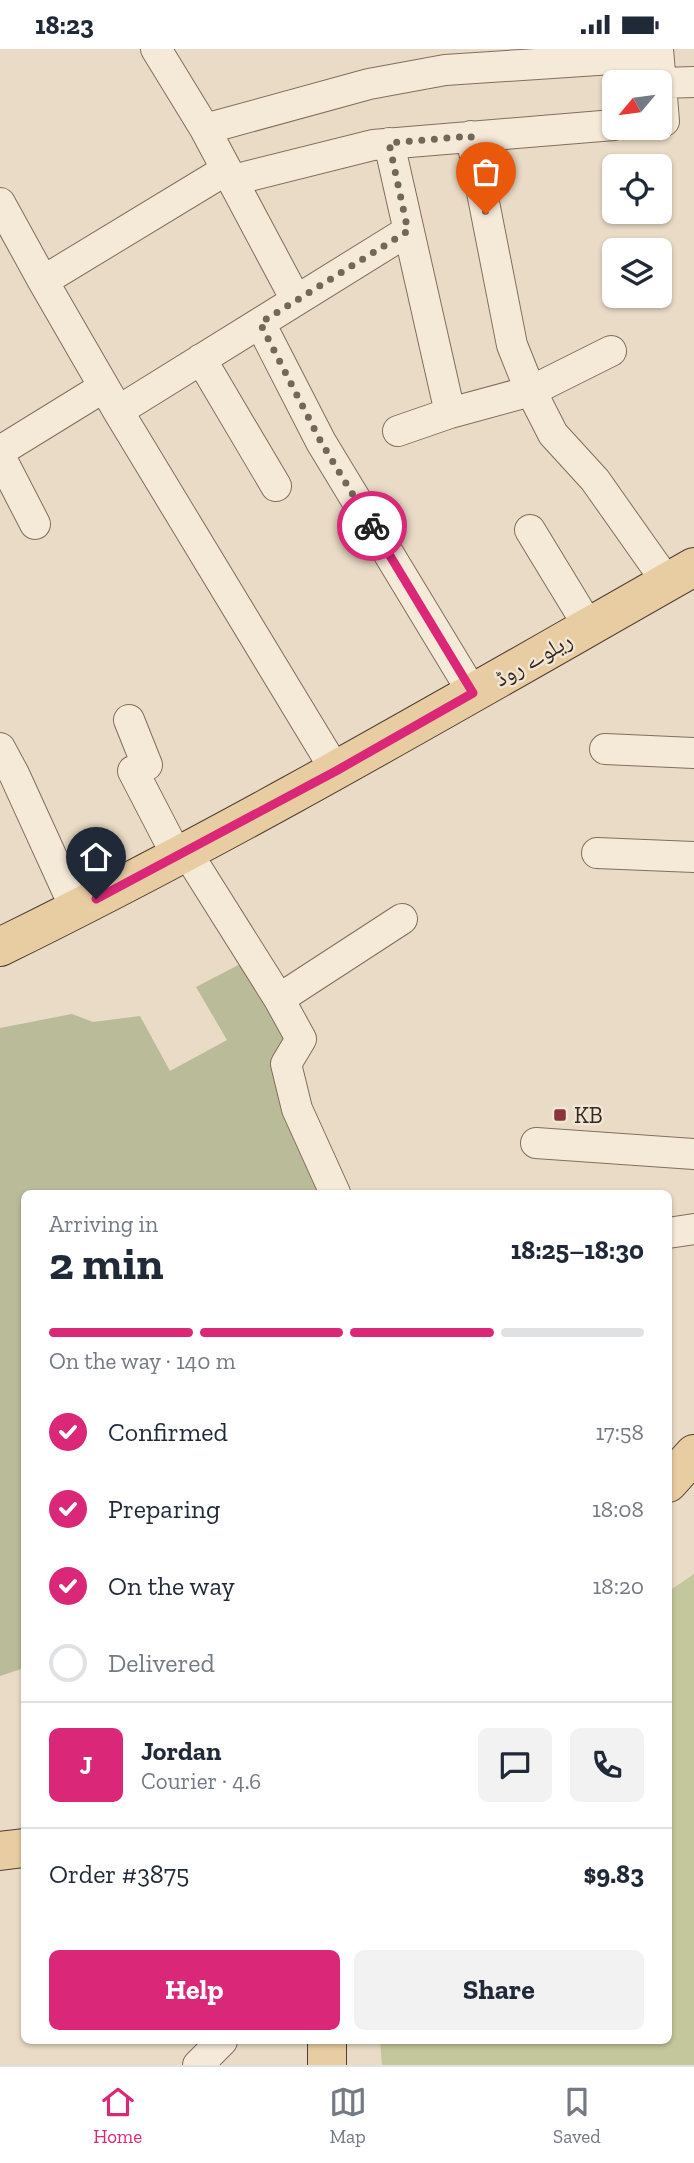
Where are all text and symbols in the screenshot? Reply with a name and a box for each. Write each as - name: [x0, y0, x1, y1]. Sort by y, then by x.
- text: 18:23: [35, 9, 94, 41]
- north arrow: [602, 70, 672, 140]
- map controls: [602, 70, 672, 308]
- pin: [456, 142, 516, 214]
- icon: bag: [467, 153, 505, 191]
- button: locate: [602, 154, 672, 224]
- button: layers: [602, 238, 672, 308]
- courier: [337, 491, 407, 561]
- icon: bike: [353, 507, 391, 545]
- street label: ریلوے روڈ: [489, 626, 577, 692]
- pin: [66, 827, 126, 899]
- icon: home: [77, 838, 115, 876]
- place label: KB: [574, 1101, 603, 1129]
- marker: KB: [552, 1107, 568, 1123]
- text: Arriving in: [49, 1210, 158, 1238]
- text: 18:25–18:30: [511, 1234, 644, 1266]
- text: 2 min: [49, 1236, 164, 1291]
- text: On the way · 140 m: [49, 1347, 236, 1375]
- icon: check: [49, 1413, 87, 1451]
- text: Confirmed: [108, 1416, 228, 1448]
- text: 17:58: [595, 1418, 644, 1446]
- icon: check: [49, 1490, 87, 1528]
- text: Preparing: [108, 1493, 220, 1525]
- text: 18:08: [592, 1495, 644, 1523]
- icon: check: [49, 1567, 87, 1605]
- text: On the way: [108, 1570, 235, 1602]
- text: 18:20: [593, 1572, 644, 1600]
- text: Delivered: [108, 1647, 215, 1679]
- button: chat: [478, 1728, 552, 1802]
- button: phone: [570, 1728, 644, 1802]
- text: Jordan: [141, 1735, 221, 1767]
- text: J: [80, 1749, 92, 1781]
- text: Courier · 4.6: [141, 1767, 261, 1795]
- text: Order #3875: [49, 1858, 189, 1890]
- text: $9.83: [584, 1858, 644, 1890]
- button: Help: [49, 1950, 340, 2030]
- button: Share: [354, 1950, 644, 2030]
- tab: Home: [93, 2083, 142, 2148]
- tab: Map: [329, 2083, 367, 2148]
- tab: Saved: [553, 2083, 601, 2148]

